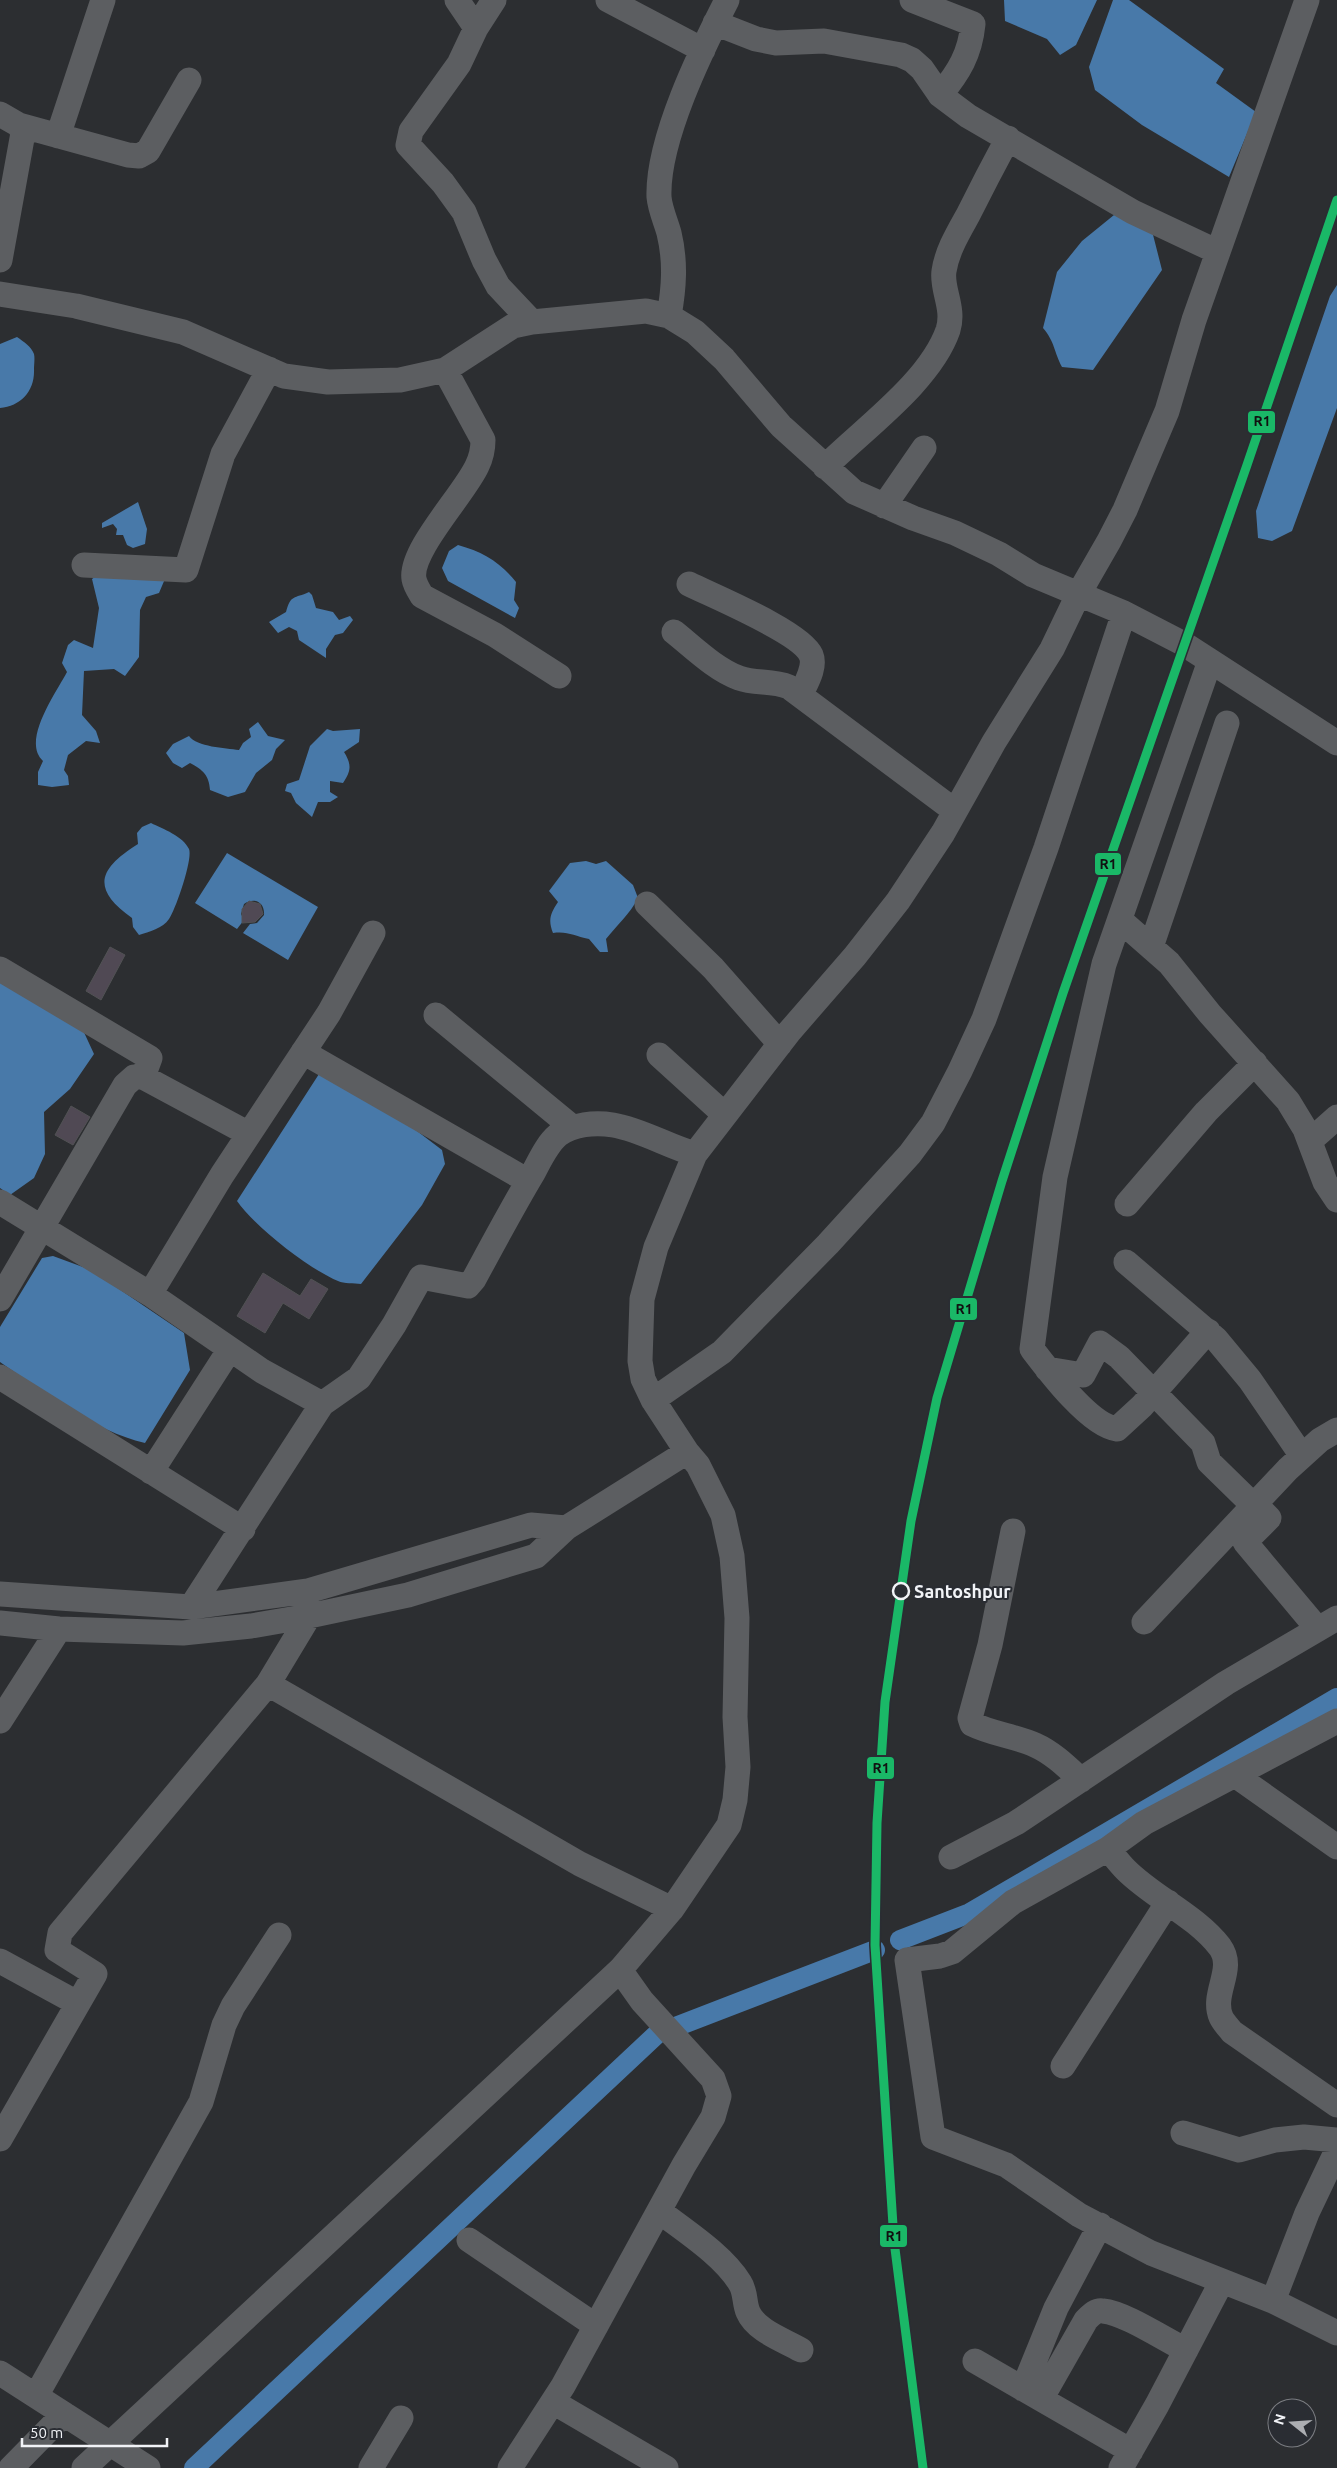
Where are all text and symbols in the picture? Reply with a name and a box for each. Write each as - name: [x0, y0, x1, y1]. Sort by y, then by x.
- line badge: R1: [1247, 410, 1276, 434]
- text: R1: [1253, 413, 1271, 429]
- line badge: R1: [1094, 852, 1122, 876]
- text: R1: [1099, 856, 1117, 872]
- line badge: R1: [949, 1297, 978, 1321]
- text: R1: [955, 1301, 973, 1317]
- place label: Santoshpur: [914, 1581, 1011, 1601]
- marker: Santoshpur: [892, 1582, 910, 1600]
- line badge: R1: [866, 1756, 895, 1780]
- text: R1: [872, 1760, 890, 1776]
- line badge: R1: [879, 2224, 908, 2248]
- text: R1: [885, 2228, 903, 2244]
- north arrow: [1267, 2398, 1317, 2448]
- text: N: [1270, 2412, 1289, 2427]
- scale bar: [22, 2416, 168, 2448]
- text: 50 m: [30, 2424, 63, 2441]

